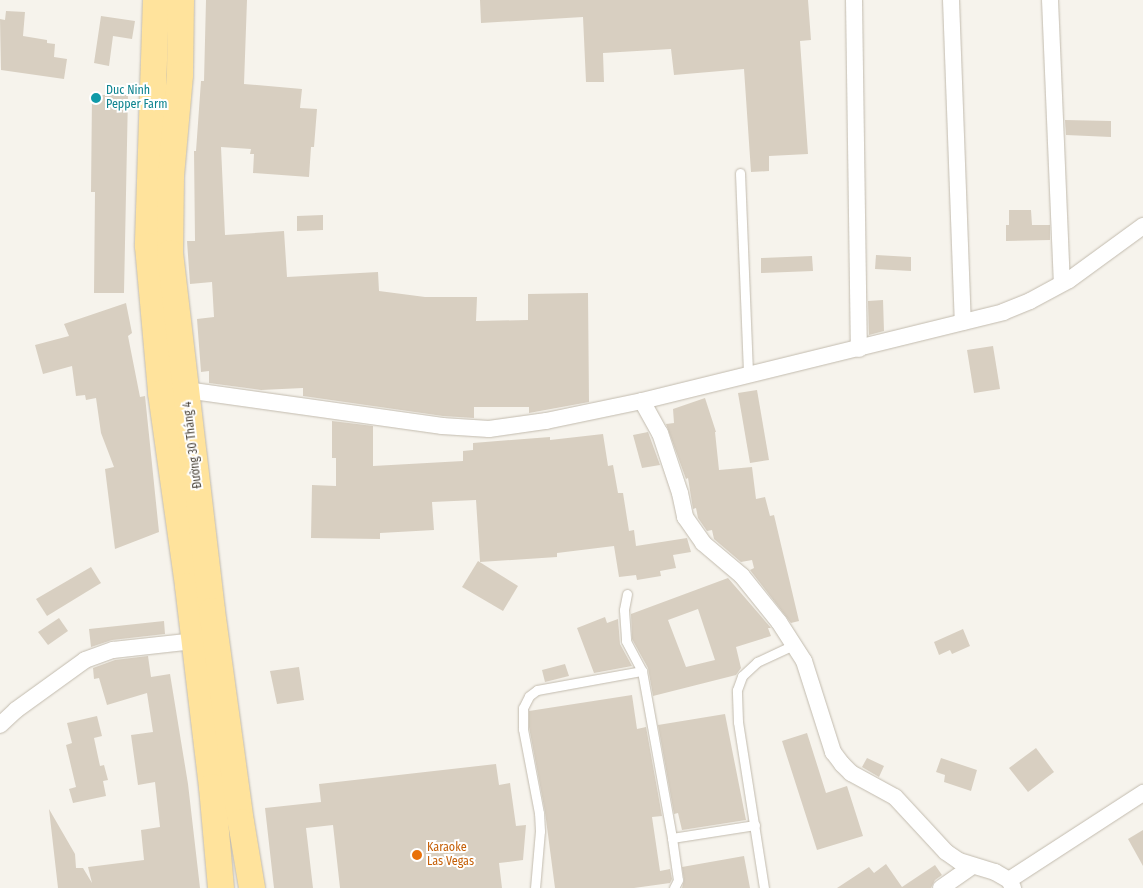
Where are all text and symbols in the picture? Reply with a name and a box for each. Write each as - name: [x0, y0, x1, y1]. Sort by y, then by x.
- place label: Duc Ninh Pepper Farm: [106, 84, 167, 112]
- marker: Duc Ninh Pepper Farm: [90, 92, 102, 104]
- street label: Đường 30 Tháng 4: [181, 401, 205, 489]
- place label: Karaoke Las Vegas: [427, 841, 474, 869]
- marker: Karaoke Las Vegas: [411, 849, 423, 861]

